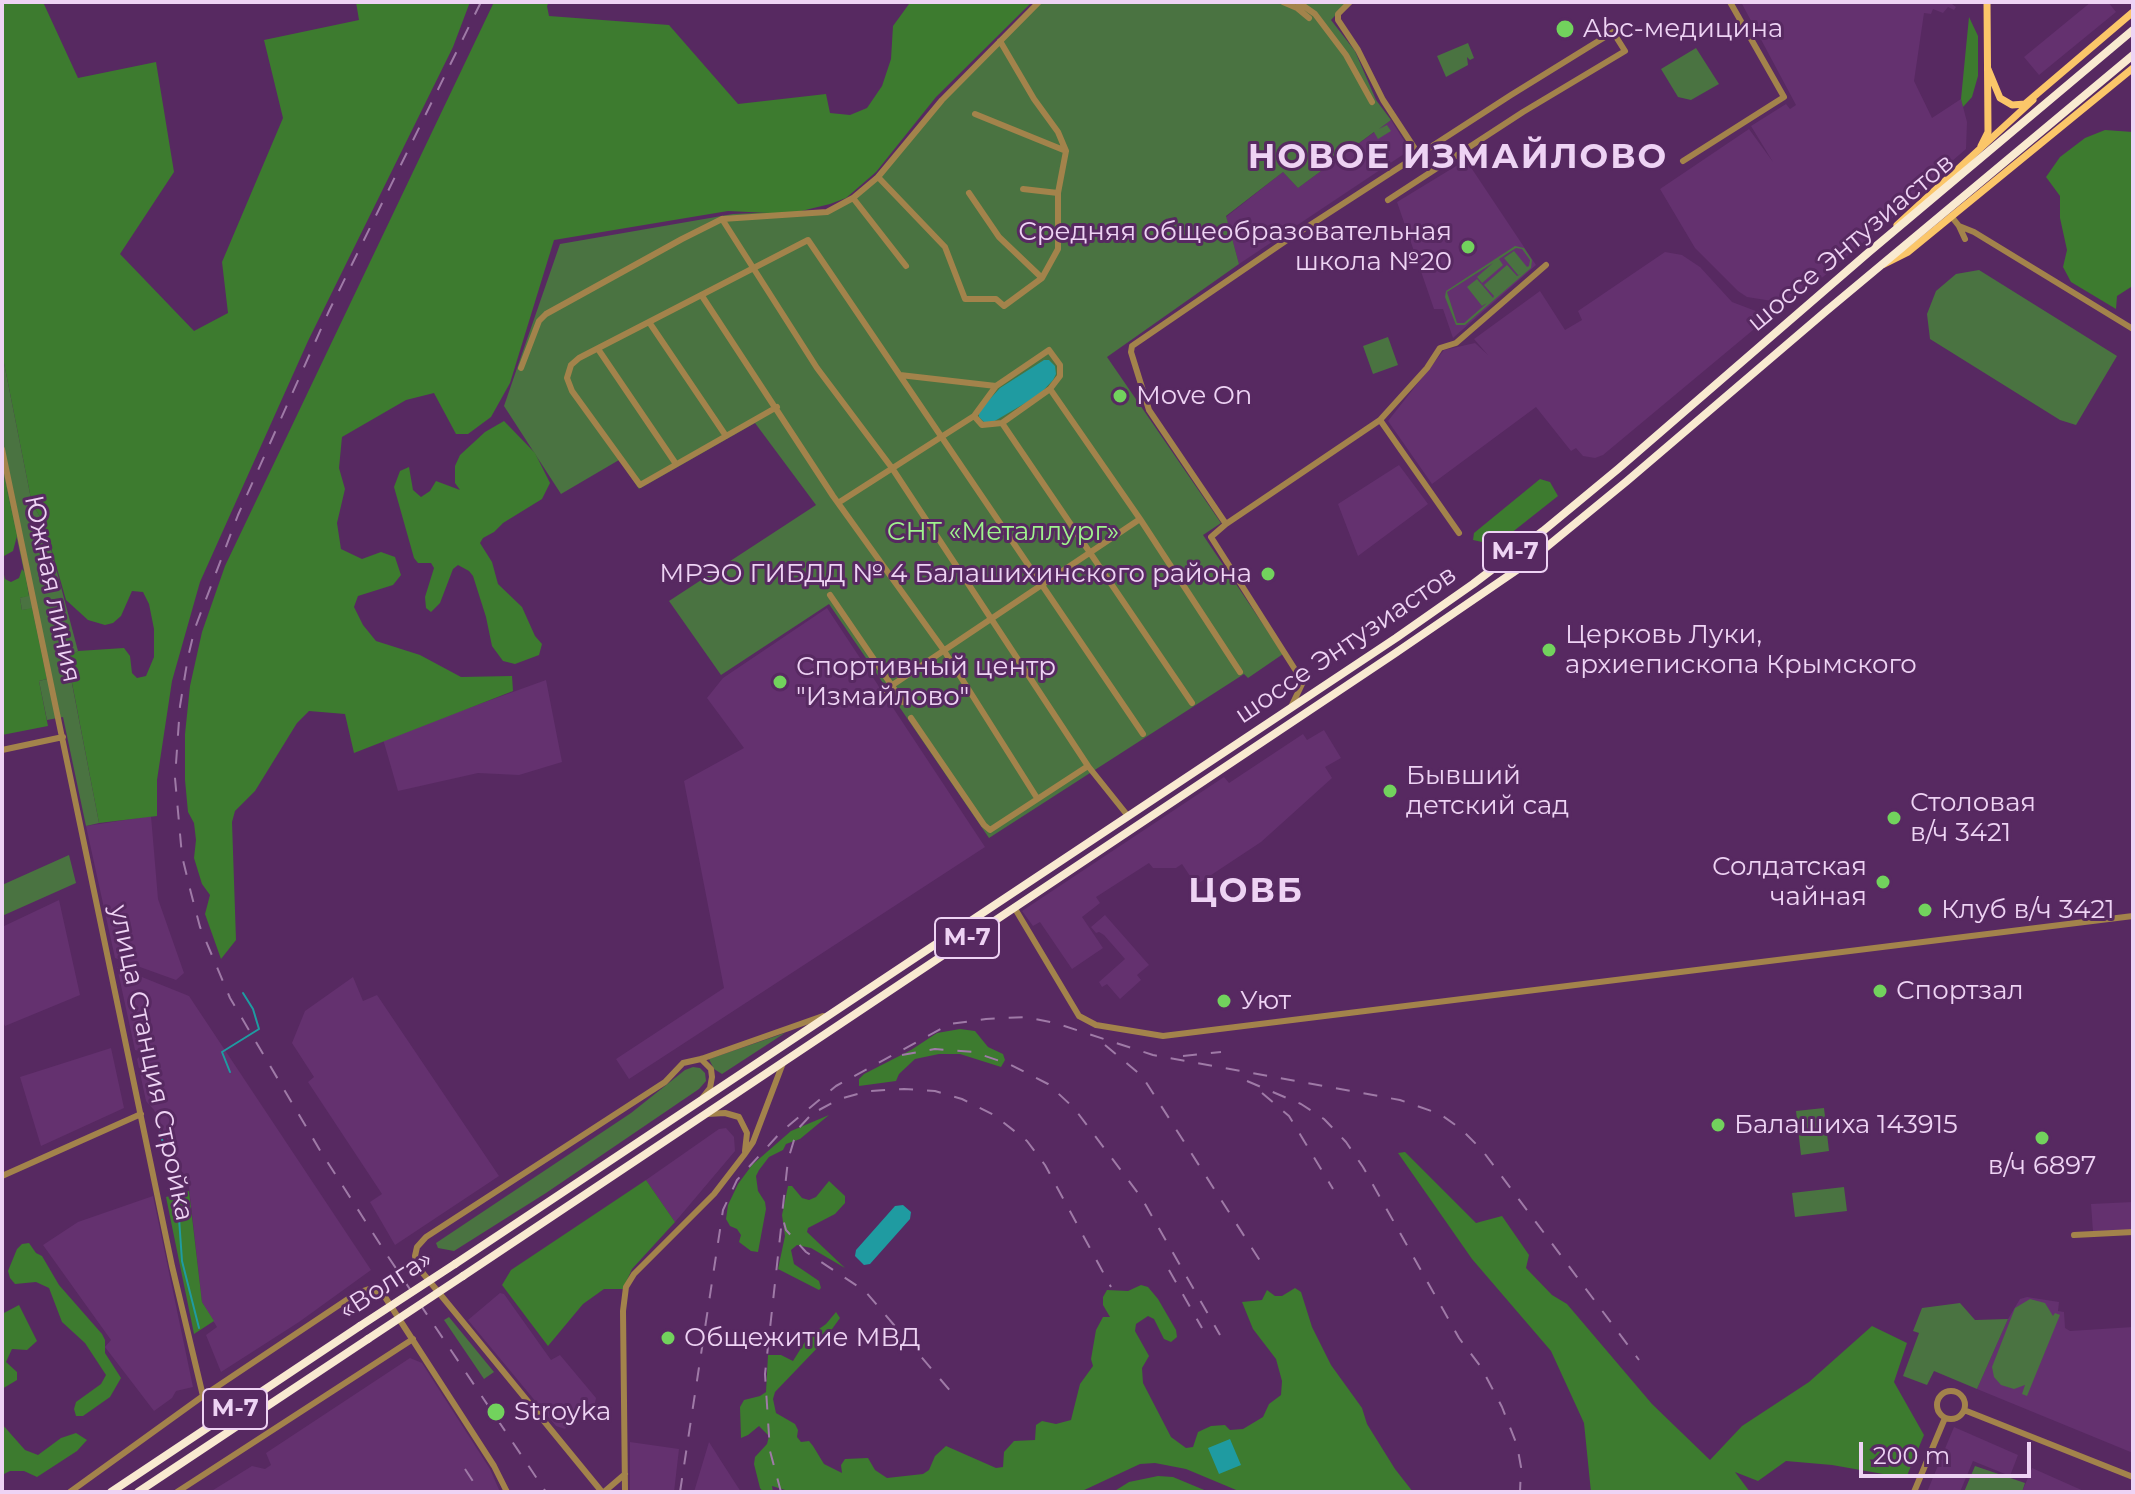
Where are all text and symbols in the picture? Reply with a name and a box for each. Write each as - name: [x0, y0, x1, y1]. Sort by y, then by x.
- place label: Abc-медицина: [1583, 13, 1783, 45]
- marker: Abc-медицина: [1554, 18, 1576, 40]
- district label: НОВОЕ ИЗМАЙЛОВО: [1248, 138, 1668, 178]
- street label: шоссе Энтузиастов: [1741, 147, 1961, 339]
- place label: Средняя общеобразовательная школа №20: [1018, 216, 1452, 278]
- marker: Средняя общеобразовательная школа №20: [1459, 238, 1477, 256]
- place label: Move On: [1136, 380, 1252, 412]
- marker: Move On: [1111, 387, 1129, 405]
- street label: Южная линия: [17, 493, 87, 685]
- park label: СНТ «Металлург»: [887, 516, 1119, 548]
- road number: М-7: [1483, 532, 1547, 572]
- place label: МРЭО ГИБДД № 4 Балашихинского района: [659, 558, 1252, 590]
- street label: шоссе Энтузиастов: [1229, 559, 1463, 731]
- marker: МРЭО ГИБДД № 4 Балашихинского района: [1259, 565, 1277, 583]
- place label: Церковь Луки, архиепископа Крымского: [1565, 619, 1917, 680]
- marker: Церковь Луки, архиепископа Крымского: [1540, 641, 1558, 659]
- place label: Спортивный центр "Измайлово": [796, 651, 1056, 712]
- marker: Спортивный центр "Измайлово": [771, 673, 789, 691]
- place label: Бывший детский сад: [1406, 760, 1569, 822]
- marker: Бывший детский сад: [1381, 782, 1399, 800]
- place label: Столовая в/ч 3421: [1910, 787, 2036, 848]
- marker: Столовая в/ч 3421: [1885, 809, 1903, 827]
- place label: Солдатская чайная: [1712, 851, 1867, 912]
- district label: ЦОВБ: [1188, 872, 1304, 912]
- marker: Солдатская чайная: [1874, 873, 1892, 891]
- place label: Клуб в/ч 3421: [1941, 894, 2115, 926]
- marker: Клуб в/ч 3421: [1916, 901, 1934, 919]
- street label: улица Станция Стройка: [102, 902, 200, 1224]
- road number: М-7: [935, 918, 999, 958]
- place label: Спортзал: [1896, 975, 2024, 1007]
- marker: Спортзал: [1871, 982, 1889, 1000]
- place label: Уют: [1240, 985, 1291, 1017]
- marker: Уют: [1215, 992, 1233, 1010]
- place label: Балашиха 143915: [1734, 1109, 1958, 1141]
- marker: Балашиха 143915: [1709, 1116, 1727, 1134]
- marker: в/ч 6897: [2033, 1129, 2051, 1147]
- place label: в/ч 6897: [1988, 1150, 2096, 1182]
- street label: «Волга»: [334, 1243, 438, 1327]
- place label: Общежитие МВД: [684, 1322, 920, 1354]
- marker: Общежитие МВД: [659, 1329, 677, 1347]
- road number: М-7: [203, 1389, 267, 1429]
- place label: Stroyka: [514, 1396, 611, 1428]
- marker: Stroyka: [485, 1401, 507, 1423]
- scale bar: [1863, 1426, 2035, 1476]
- text: 200 m: [1873, 1441, 1950, 1470]

